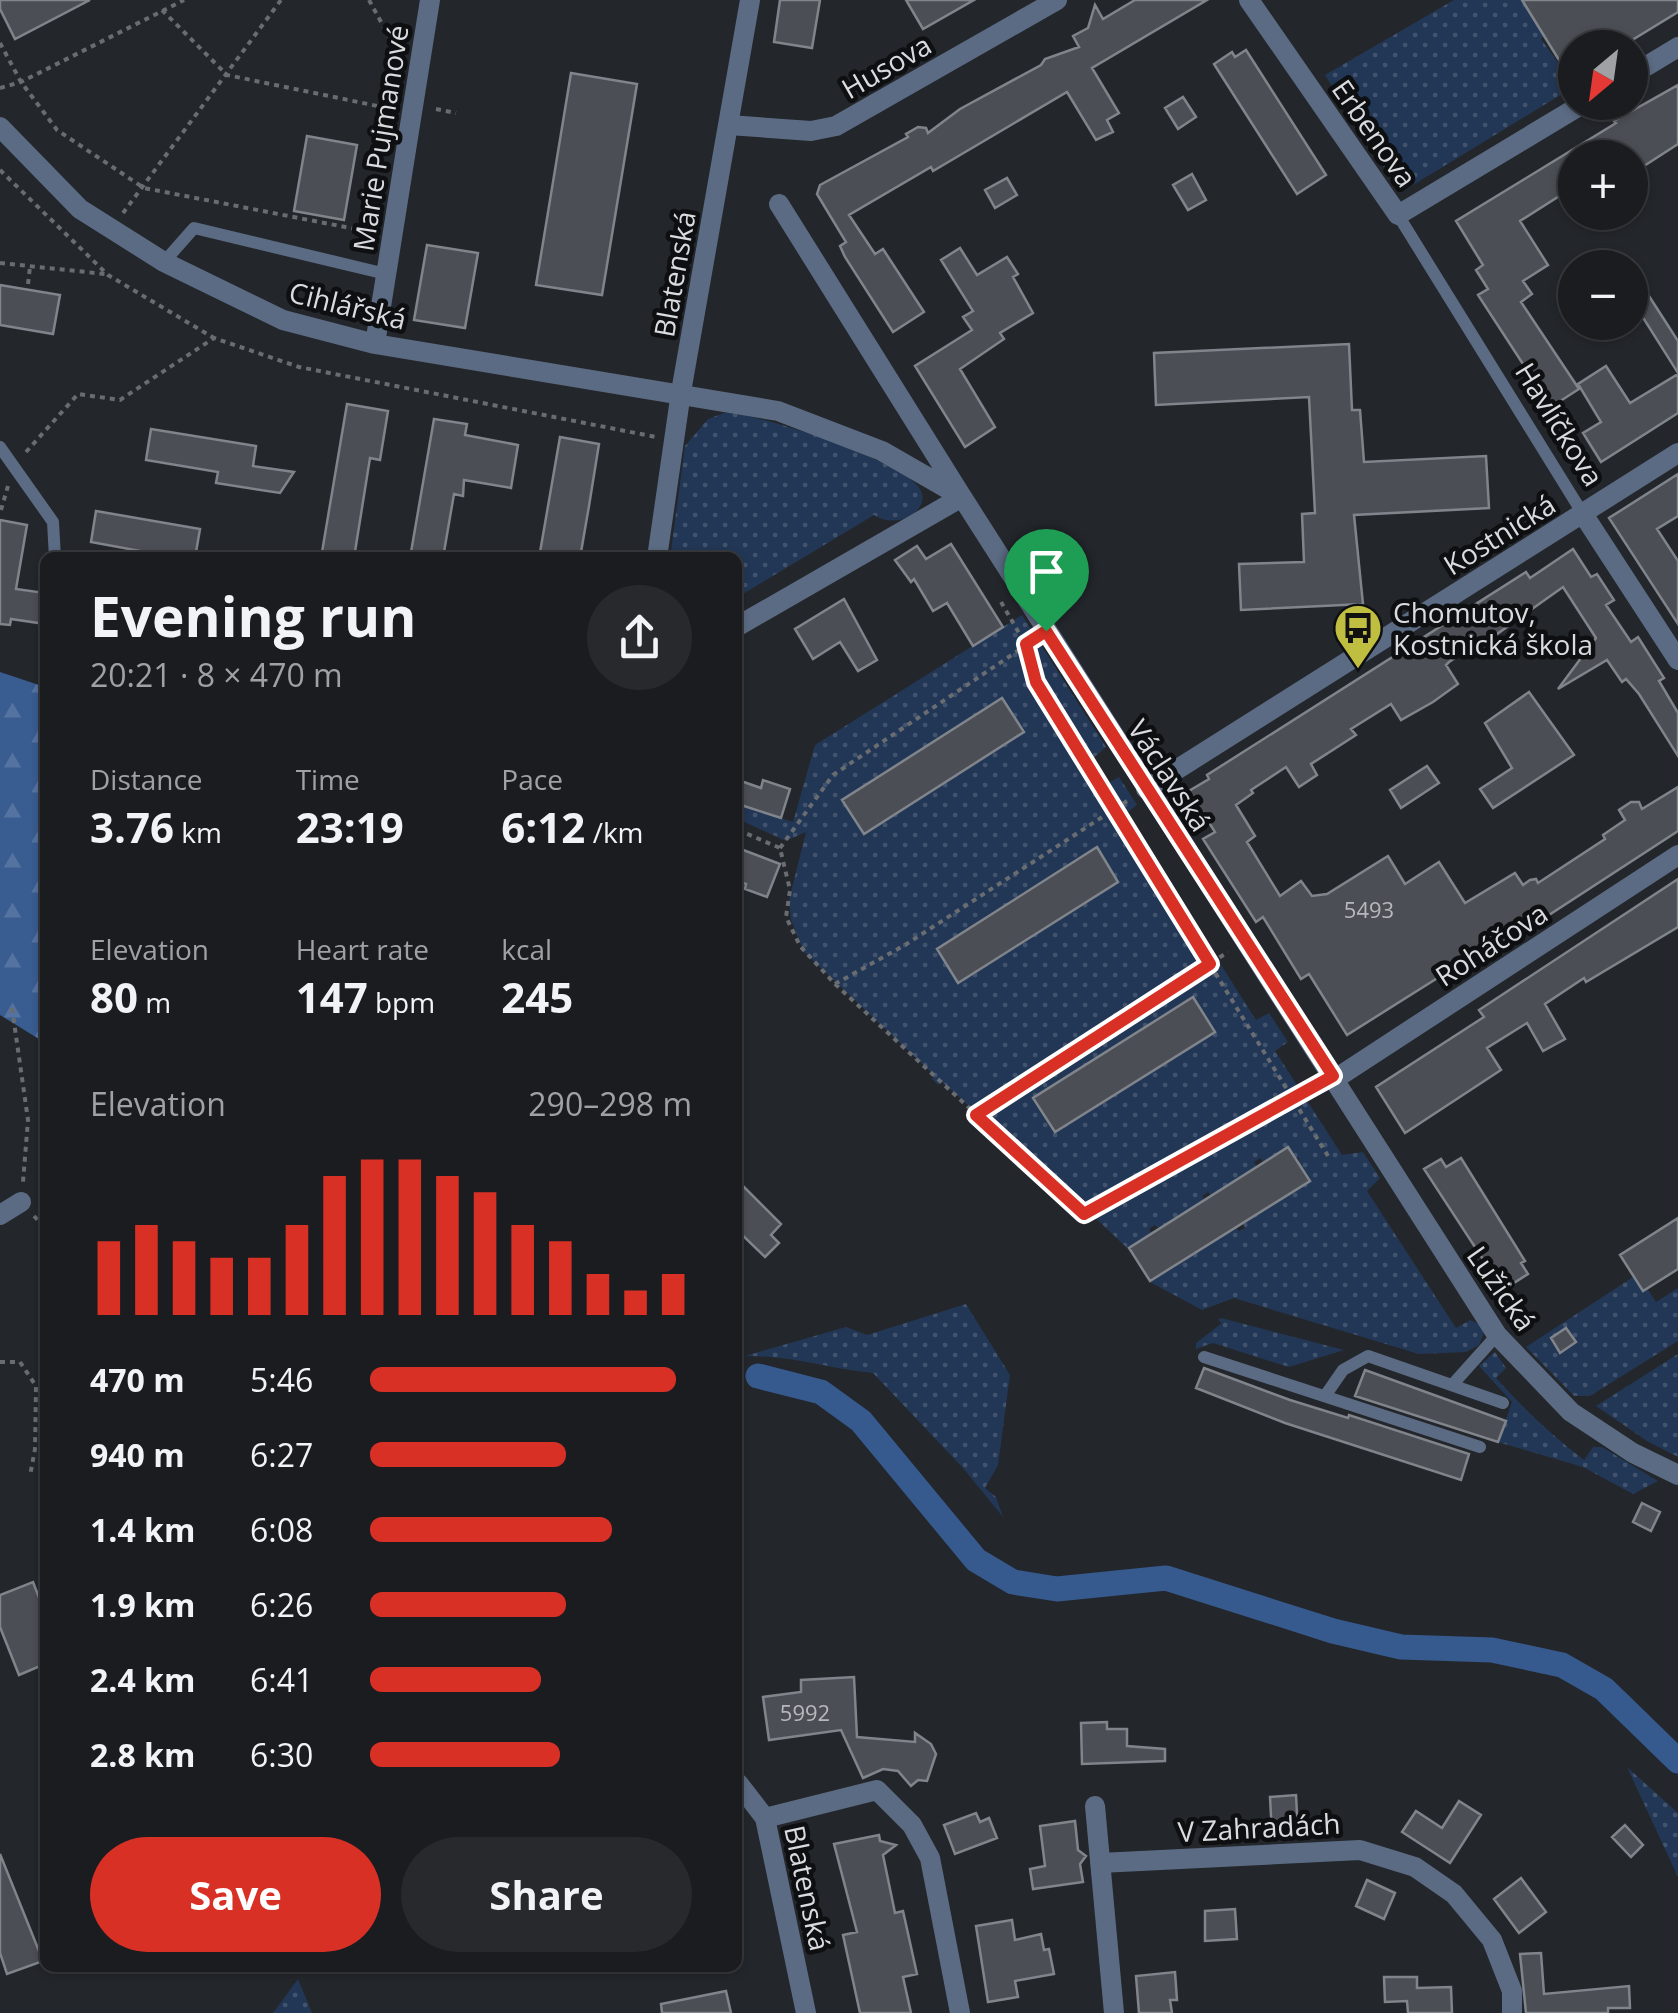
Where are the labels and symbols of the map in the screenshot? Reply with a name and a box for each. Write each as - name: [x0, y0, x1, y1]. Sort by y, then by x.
- street label: Marie Pujmanové: [343, 22, 417, 254]
- street label: Husova: [834, 25, 938, 107]
- north arrow: [1558, 30, 1648, 120]
- street label: Erbenova: [1324, 72, 1426, 194]
- street label: Blatenská: [644, 208, 704, 340]
- street label: Cihlářská: [285, 272, 411, 338]
- street label: Havlíčkova: [1507, 355, 1613, 493]
- street label: Kostnická: [1436, 485, 1562, 583]
- pin: [1004, 529, 1089, 632]
- place label: Chomutov, Kostnická škola: [1393, 593, 1593, 663]
- bus stop icon: Chomutov, Kostnická škola: [1332, 602, 1384, 670]
- street label: Václavská: [1120, 712, 1220, 838]
- house number: 5493: [1344, 894, 1394, 924]
- street label: Roháčova: [1428, 894, 1554, 994]
- street label: Lužická: [1459, 1238, 1545, 1338]
- house number: 5992: [780, 1697, 830, 1727]
- street label: V Zahradách: [1177, 1804, 1341, 1850]
- street label: Blatenská: [776, 1822, 840, 1954]

